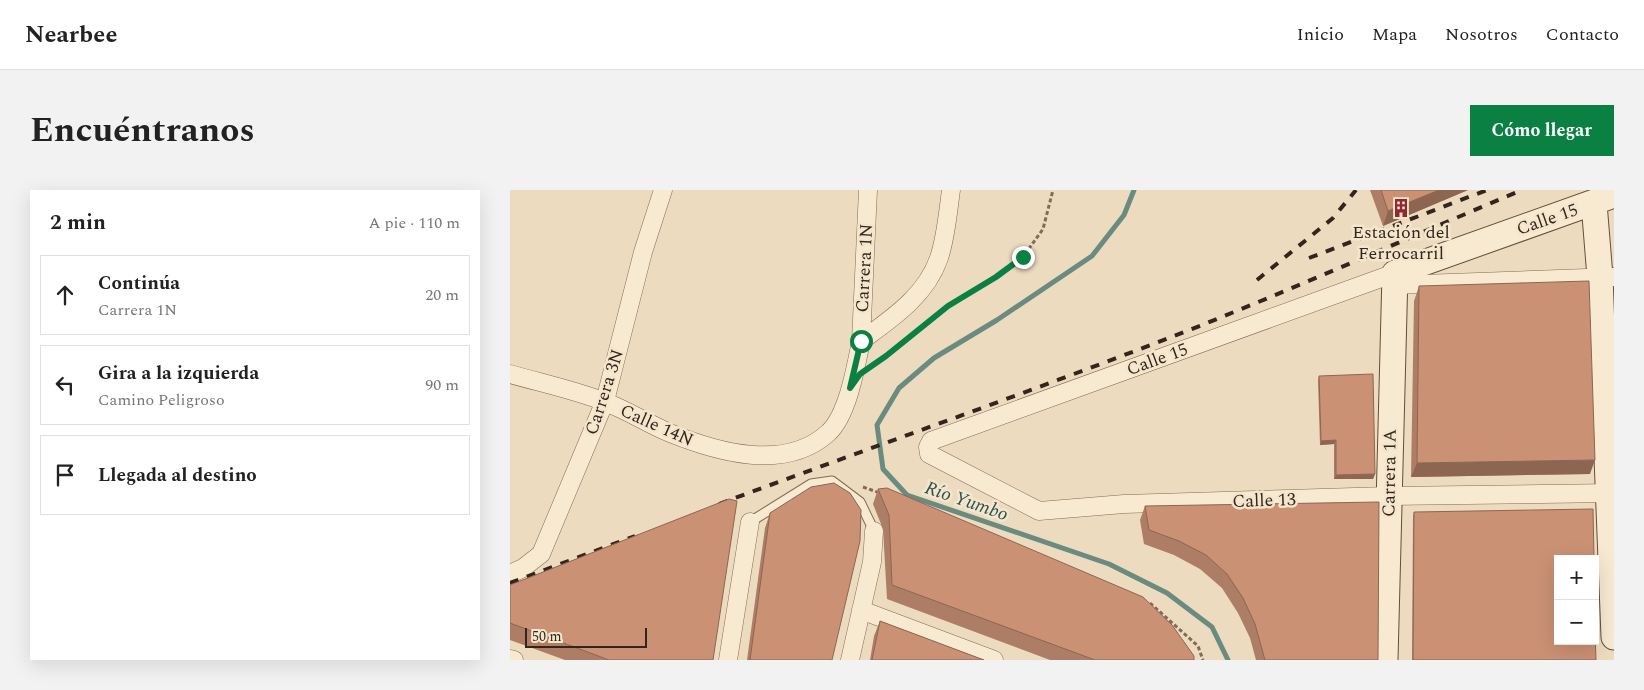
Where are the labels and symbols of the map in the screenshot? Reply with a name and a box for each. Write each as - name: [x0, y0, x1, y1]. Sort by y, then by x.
- street label: Calle 15: [1513, 196, 1582, 243]
- building icon: Estación del Ferrocarril: [1390, 197, 1412, 219]
- place label: Estación del Ferrocarril: [1352, 219, 1450, 267]
- street label: Carrera 1N: [849, 223, 880, 313]
- route end: [1012, 246, 1035, 269]
- route start: [850, 330, 873, 353]
- street label: Calle 15: [1123, 336, 1192, 383]
- street label: Carrera 3N: [578, 346, 631, 439]
- street label: Calle 14N: [616, 397, 698, 454]
- street label: Carrera 1A: [1375, 429, 1404, 517]
- water label: Río Yumbo: [921, 474, 1012, 529]
- street label: Calle 13: [1232, 486, 1296, 515]
- scale bar: [525, 625, 648, 648]

